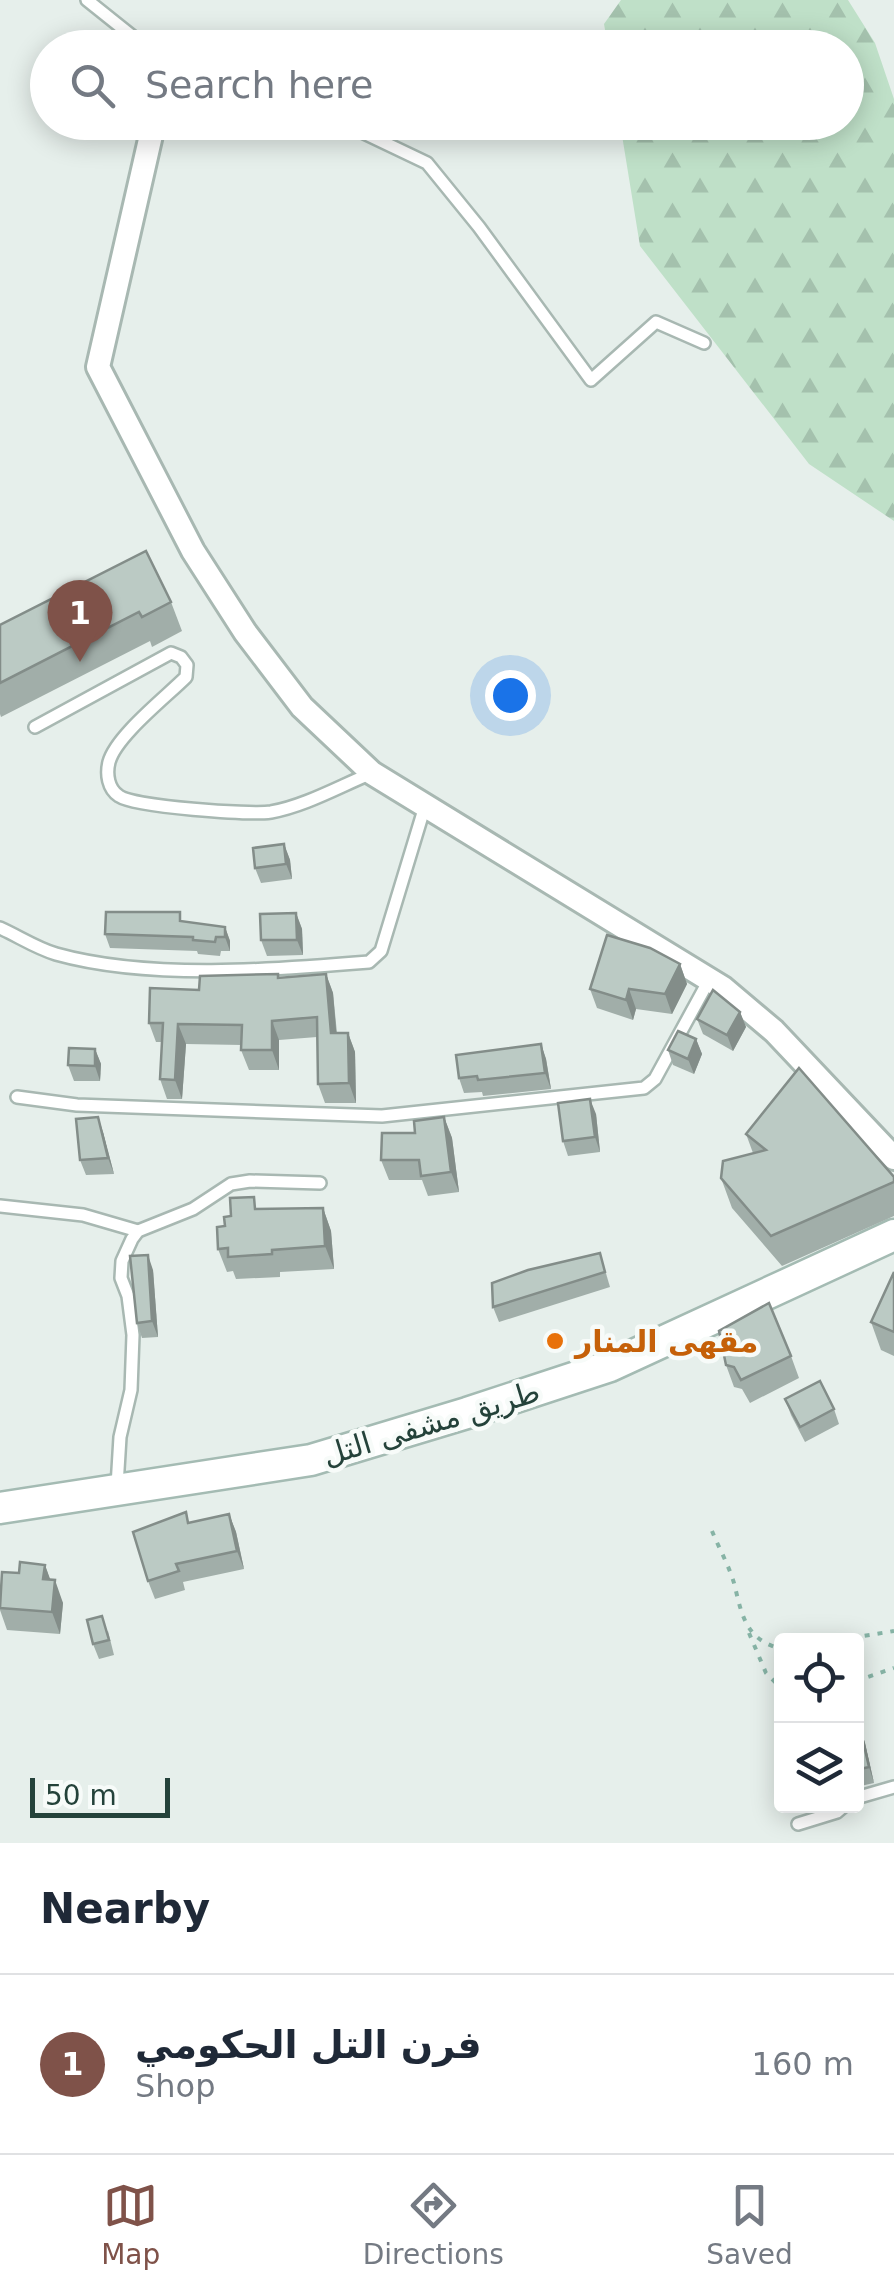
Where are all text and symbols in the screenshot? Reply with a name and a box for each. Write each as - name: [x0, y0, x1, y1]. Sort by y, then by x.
- search box: [30, 30, 864, 140]
- icon: search: [65, 58, 120, 113]
- text: Search here: [145, 63, 373, 107]
- pin: 1: [48, 580, 112, 662]
- your location: [485, 670, 536, 721]
- place label: مقهى المنار: [573, 1324, 758, 1359]
- marker: مقهى المنار: [544, 1330, 566, 1352]
- street label: طريق مشفى التل: [318, 1373, 544, 1473]
- map controls: [774, 1633, 864, 1813]
- button: locate: [774, 1633, 864, 1723]
- button: layers: [774, 1723, 864, 1813]
- scale bar: [30, 1773, 170, 1818]
- text: 50 m: [45, 1779, 117, 1812]
- text: Nearby: [40, 1884, 210, 1933]
- text: فرن التل الحكومي: [135, 2023, 482, 2067]
- text: 1: [61, 2045, 84, 2083]
- text: 160 m: [752, 2045, 854, 2083]
- text: Shop: [135, 2067, 215, 2105]
- tab: Map: [101, 2178, 160, 2271]
- tab: Directions: [363, 2178, 504, 2271]
- tab: Saved: [706, 2178, 793, 2271]

